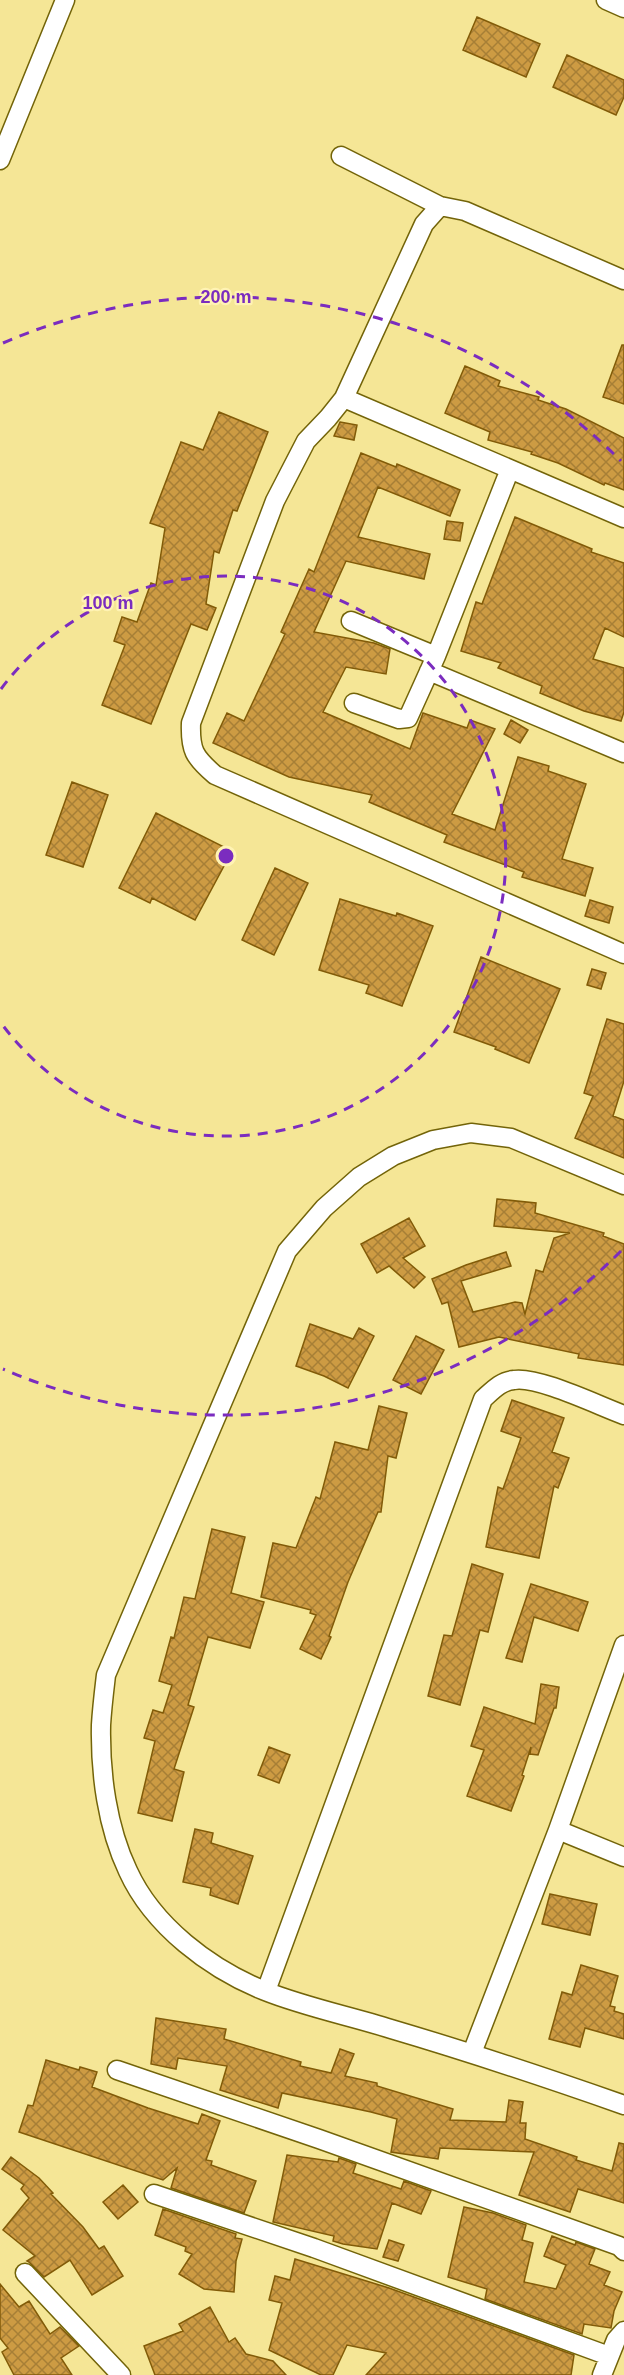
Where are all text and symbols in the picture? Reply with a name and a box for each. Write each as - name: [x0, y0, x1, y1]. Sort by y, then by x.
- text: 200 m: [200, 287, 252, 307]
- text: 100 m: [82, 593, 134, 613]
- centre of rings: [216, 846, 236, 866]

